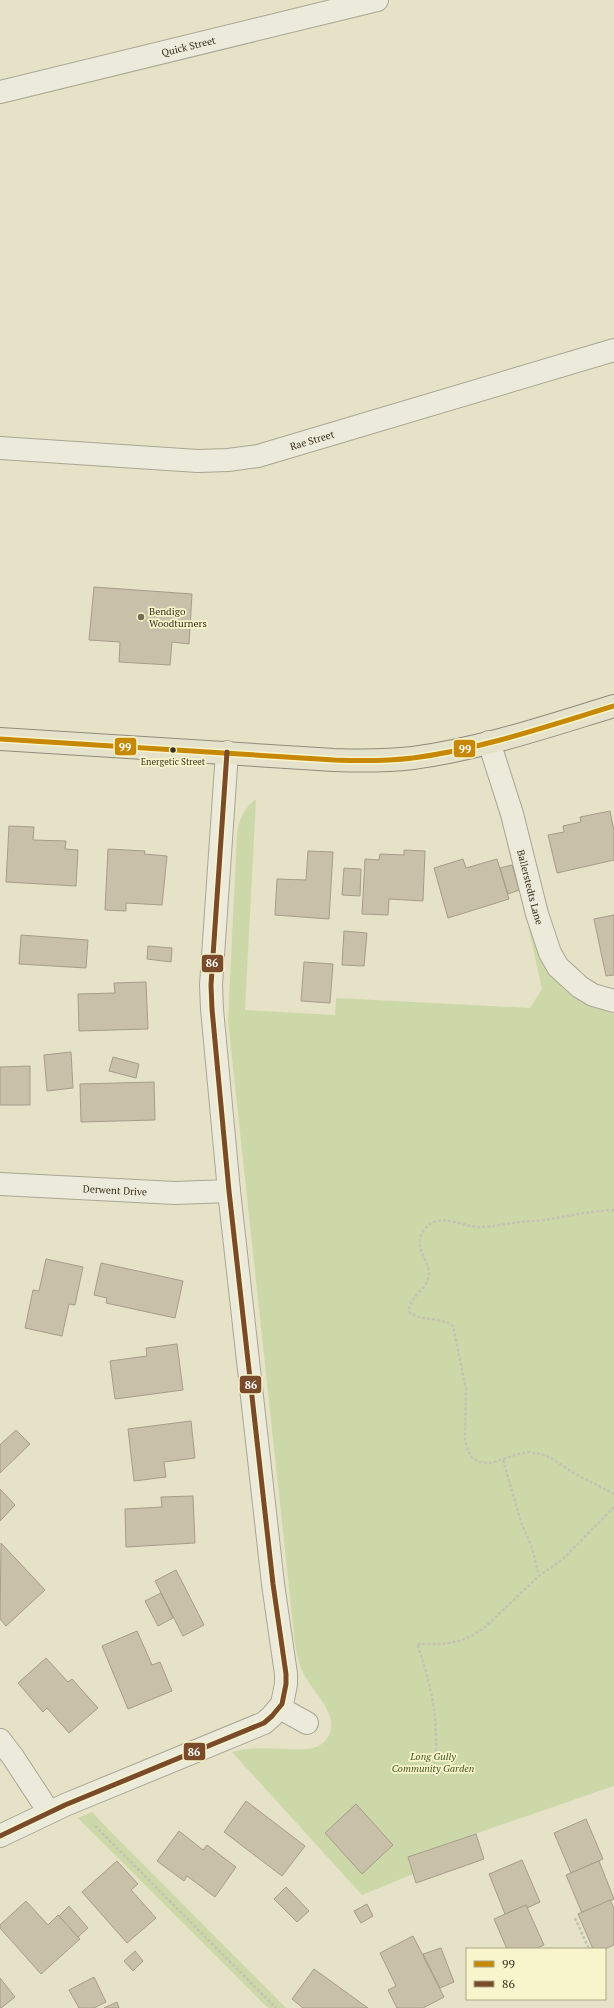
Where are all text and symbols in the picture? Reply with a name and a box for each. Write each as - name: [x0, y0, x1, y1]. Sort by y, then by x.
- street label: Quick Street: [160, 34, 217, 59]
- street label: Rae Street: [288, 428, 336, 453]
- place label: Bendigo Woodturners: [149, 605, 207, 630]
- marker: Bendigo Woodturners: [136, 612, 146, 622]
- line badge: 99: [114, 737, 137, 756]
- line badge: 99: [453, 739, 476, 758]
- text: 99: [119, 740, 131, 754]
- text: 99: [459, 742, 471, 756]
- marker: Energetic Street: [168, 745, 178, 755]
- place label: Energetic Street: [141, 756, 206, 768]
- street label: Ballerstedts Lane: [514, 848, 546, 926]
- line badge: 86: [201, 954, 224, 973]
- text: 86: [206, 956, 218, 970]
- street label: Derwent Drive: [82, 1182, 147, 1199]
- line badge: 86: [239, 1375, 262, 1394]
- text: 86: [245, 1378, 257, 1392]
- line badge: 86: [183, 1742, 206, 1761]
- text: 86: [188, 1745, 200, 1759]
- park label: Long Gully Community Garden: [392, 1750, 474, 1775]
- legend: [466, 1948, 606, 2000]
- text: 99: [502, 1956, 515, 1971]
- text: 86: [502, 1976, 515, 1991]

